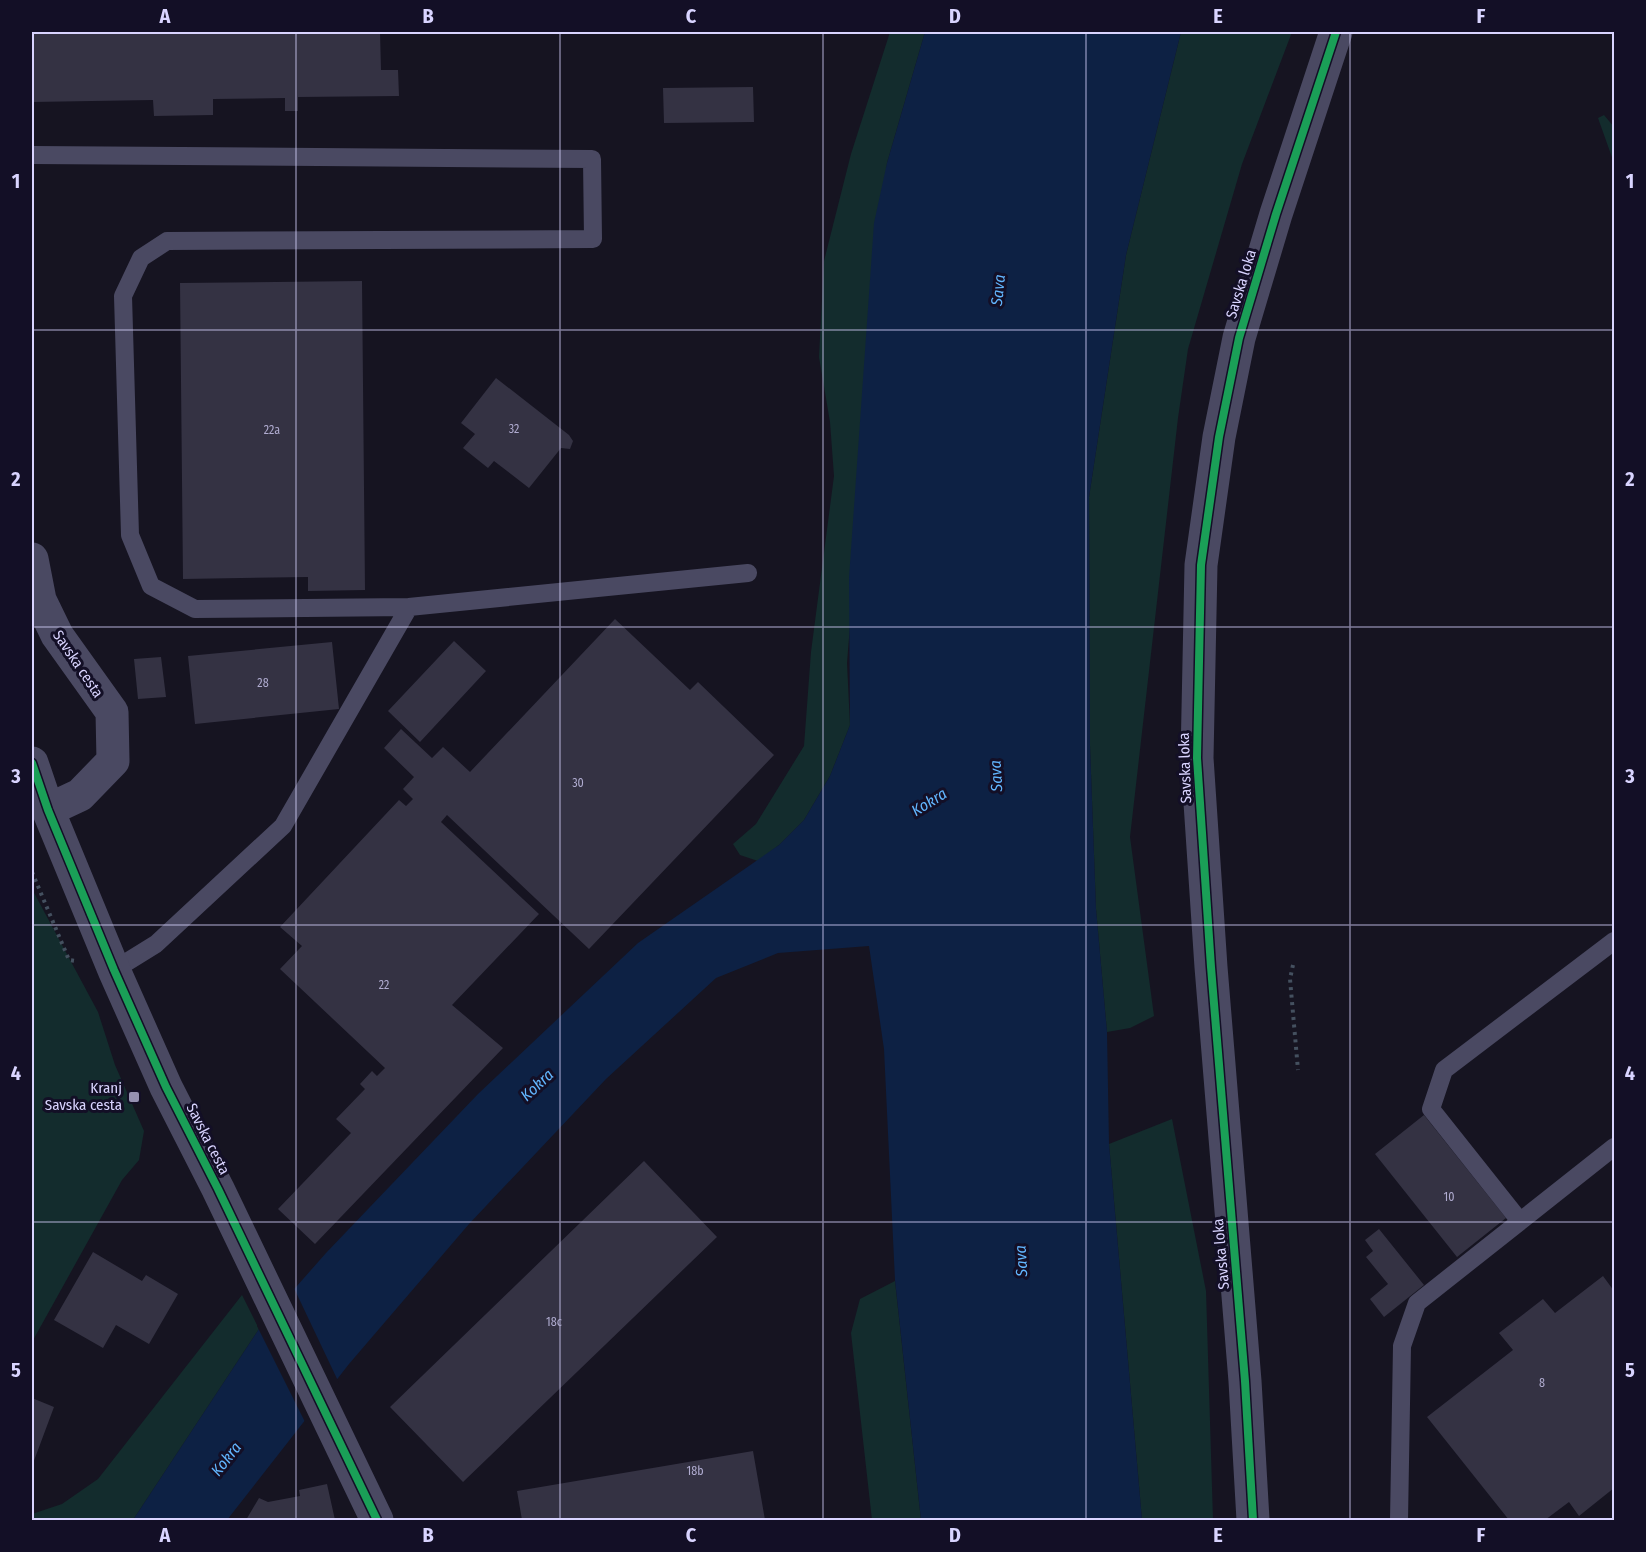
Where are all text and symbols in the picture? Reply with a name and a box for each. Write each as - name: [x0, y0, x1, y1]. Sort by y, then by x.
- text: A: [159, 4, 172, 28]
- text: B: [422, 4, 434, 28]
- text: C: [686, 4, 697, 28]
- text: D: [949, 4, 961, 28]
- text: E: [1213, 4, 1223, 28]
- text: F: [1477, 4, 1486, 28]
- text: 1: [12, 169, 20, 193]
- text: 1: [1626, 169, 1634, 193]
- street label: Savska loka: [1222, 247, 1260, 321]
- water label: Sava: [987, 273, 1009, 308]
- house number: 32: [509, 422, 519, 436]
- house number: 22a: [264, 423, 280, 437]
- text: 2: [10, 467, 21, 491]
- text: 2: [1624, 467, 1635, 491]
- street label: Savska cesta: [49, 627, 107, 701]
- house number: 28: [257, 676, 269, 690]
- street label: Savska loka: [1175, 732, 1195, 804]
- water label: Sava: [986, 760, 1006, 793]
- text: 3: [10, 764, 21, 788]
- text: 3: [1624, 764, 1635, 788]
- house number: 30: [572, 776, 584, 790]
- water label: Kokra: [908, 784, 950, 820]
- house number: 22: [379, 978, 389, 992]
- text: 4: [11, 1061, 21, 1085]
- text: 4: [1625, 1061, 1635, 1085]
- water label: Kokra: [517, 1065, 557, 1105]
- place label: Kranj Savska cesta: [45, 1079, 122, 1114]
- marker: Kranj Savska cesta: [127, 1090, 141, 1104]
- street label: Savska cesta: [182, 1100, 234, 1178]
- house number: 10: [1444, 1190, 1454, 1204]
- street label: Savska loka: [1209, 1218, 1233, 1290]
- water label: Sava: [1011, 1245, 1031, 1278]
- house number: 18c: [546, 1315, 562, 1329]
- text: 5: [11, 1358, 21, 1382]
- text: 5: [1625, 1358, 1635, 1382]
- house number: 8: [1539, 1376, 1545, 1390]
- water label: Kokra: [207, 1438, 245, 1480]
- house number: 18b: [686, 1464, 704, 1478]
- text: A: [159, 1523, 172, 1547]
- text: B: [422, 1523, 434, 1547]
- text: C: [686, 1523, 697, 1547]
- text: D: [949, 1523, 961, 1547]
- text: E: [1213, 1523, 1223, 1547]
- text: F: [1477, 1523, 1486, 1547]

